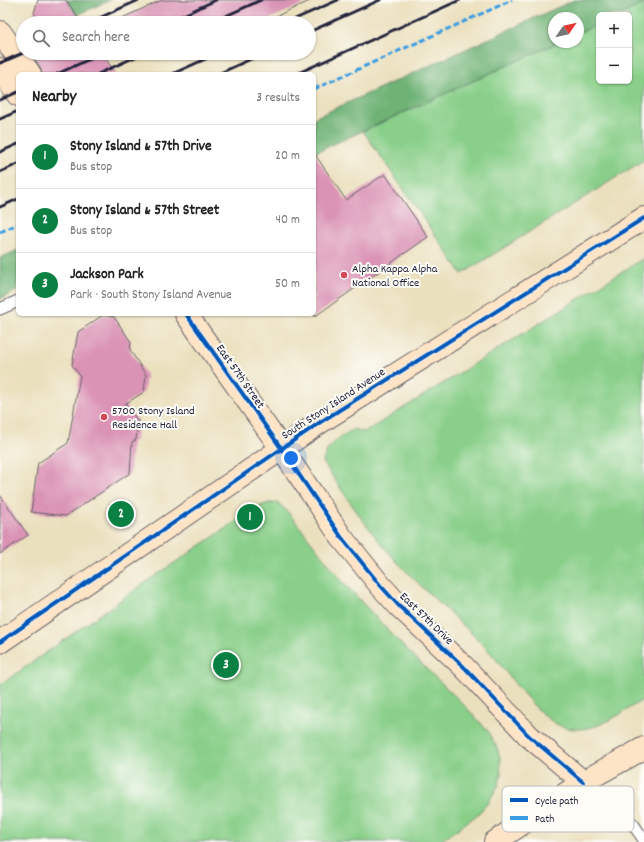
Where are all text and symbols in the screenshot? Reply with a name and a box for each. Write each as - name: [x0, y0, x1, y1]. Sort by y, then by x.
- north arrow: [548, 12, 584, 48]
- map controls: [596, 12, 632, 84]
- button: +: [596, 12, 632, 48]
- search box: [16, 16, 316, 60]
- icon: search: [30, 27, 52, 49]
- text: Search here: [62, 27, 130, 49]
- button: −: [596, 48, 632, 84]
- text: Nearby: [32, 86, 76, 110]
- text: 3 results: [256, 89, 300, 108]
- text: Stony Island & 57th Drive: [70, 136, 212, 158]
- text: 1: [44, 147, 46, 166]
- text: 20 m: [275, 147, 300, 166]
- text: Bus stop: [70, 158, 112, 177]
- text: Stony Island & 57th Street: [70, 200, 219, 222]
- text: 2: [42, 211, 48, 230]
- text: 40 m: [276, 211, 300, 230]
- text: Bus stop: [70, 222, 112, 241]
- place label: Alpha Kappa Alpha National Office: [352, 261, 438, 292]
- text: Jackson Park: [70, 264, 144, 286]
- marker: Alpha Kappa Alpha National Office: [339, 270, 349, 280]
- text: 3: [42, 275, 48, 294]
- text: 50 m: [275, 275, 300, 294]
- text: Park · South Stony Island Avenue: [70, 286, 232, 305]
- street label: East 57th Street: [211, 341, 269, 413]
- street label: South Stony Island Avenue: [279, 364, 389, 444]
- place label: 5700 Stony Island Residence Hall: [112, 403, 195, 434]
- marker: 5700 Stony Island Residence Hall: [99, 412, 109, 422]
- your location: [281, 448, 301, 468]
- pin: 2: [108, 499, 134, 529]
- pin: 1: [237, 502, 263, 532]
- street label: East 57th Drive: [395, 589, 457, 649]
- pin: 3: [213, 650, 239, 680]
- legend: [502, 786, 634, 832]
- text: Cycle path: [535, 794, 579, 810]
- text: Path: [535, 812, 554, 828]

